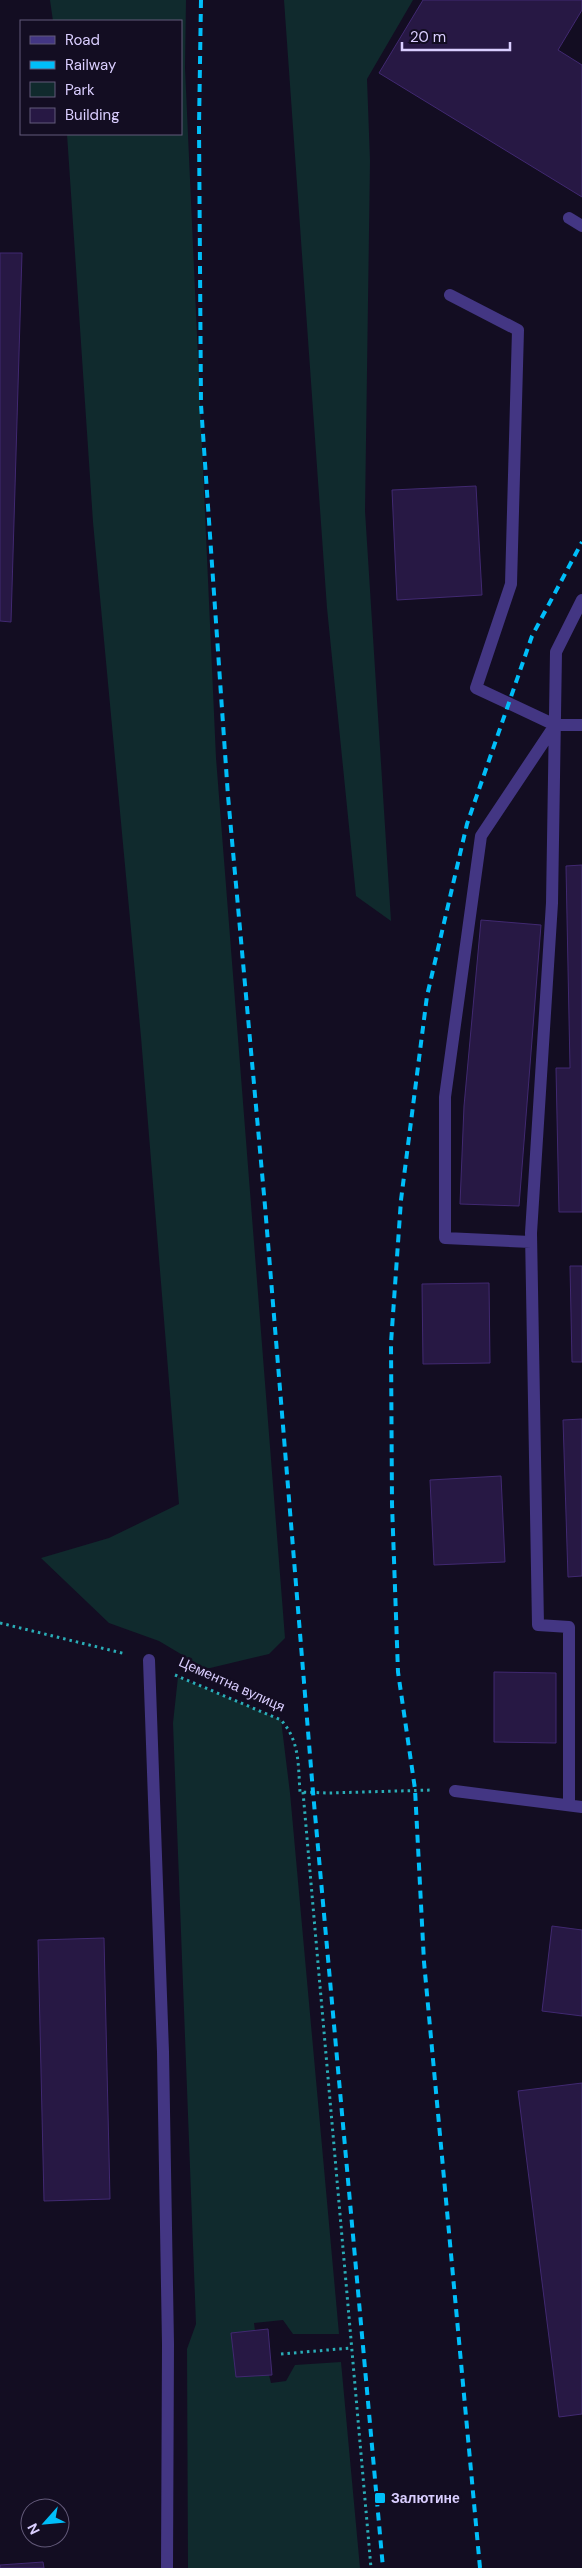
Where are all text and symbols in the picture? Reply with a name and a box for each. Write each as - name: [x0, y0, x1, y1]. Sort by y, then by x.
- legend: [20, 20, 182, 135]
- scale bar: [402, 20, 510, 52]
- text: 20 m: [410, 27, 446, 47]
- text: Road: [65, 30, 100, 50]
- text: Railway: [65, 55, 117, 75]
- text: Park: [65, 80, 95, 100]
- text: Building: [65, 105, 120, 125]
- street label: Цементна вулиця: [176, 1653, 288, 1715]
- place label: Залютине: [391, 2489, 460, 2507]
- marker: Залютине: [373, 2491, 387, 2505]
- north arrow: [20, 2498, 70, 2548]
- text: N: [23, 2520, 44, 2538]

